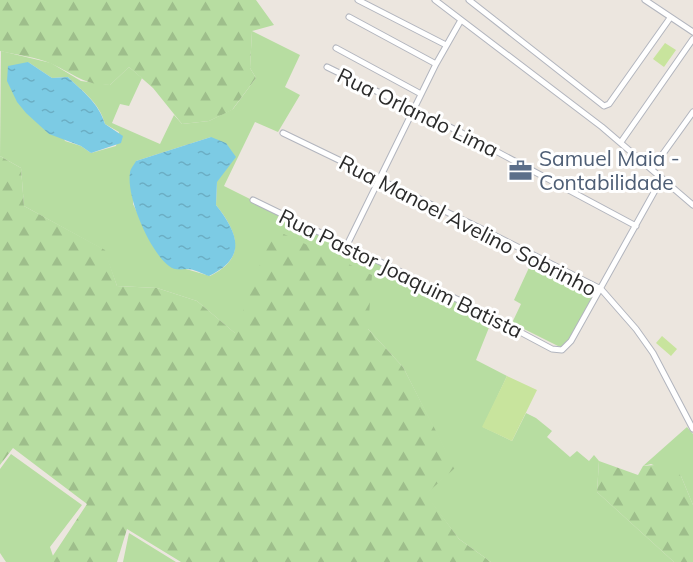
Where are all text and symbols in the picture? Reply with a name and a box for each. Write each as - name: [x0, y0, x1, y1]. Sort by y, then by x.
- street label: Rua Orlando Lima: [333, 62, 503, 162]
- place label: Samuel Maia - Contabilidade: [539, 145, 680, 195]
- street label: Rua Manoel Avelino Sobrinho: [335, 149, 601, 301]
- office icon: Samuel Maia - Contabilidade: [508, 157, 534, 183]
- street label: Rua Pastor Joaquim Batista: [275, 203, 527, 343]

